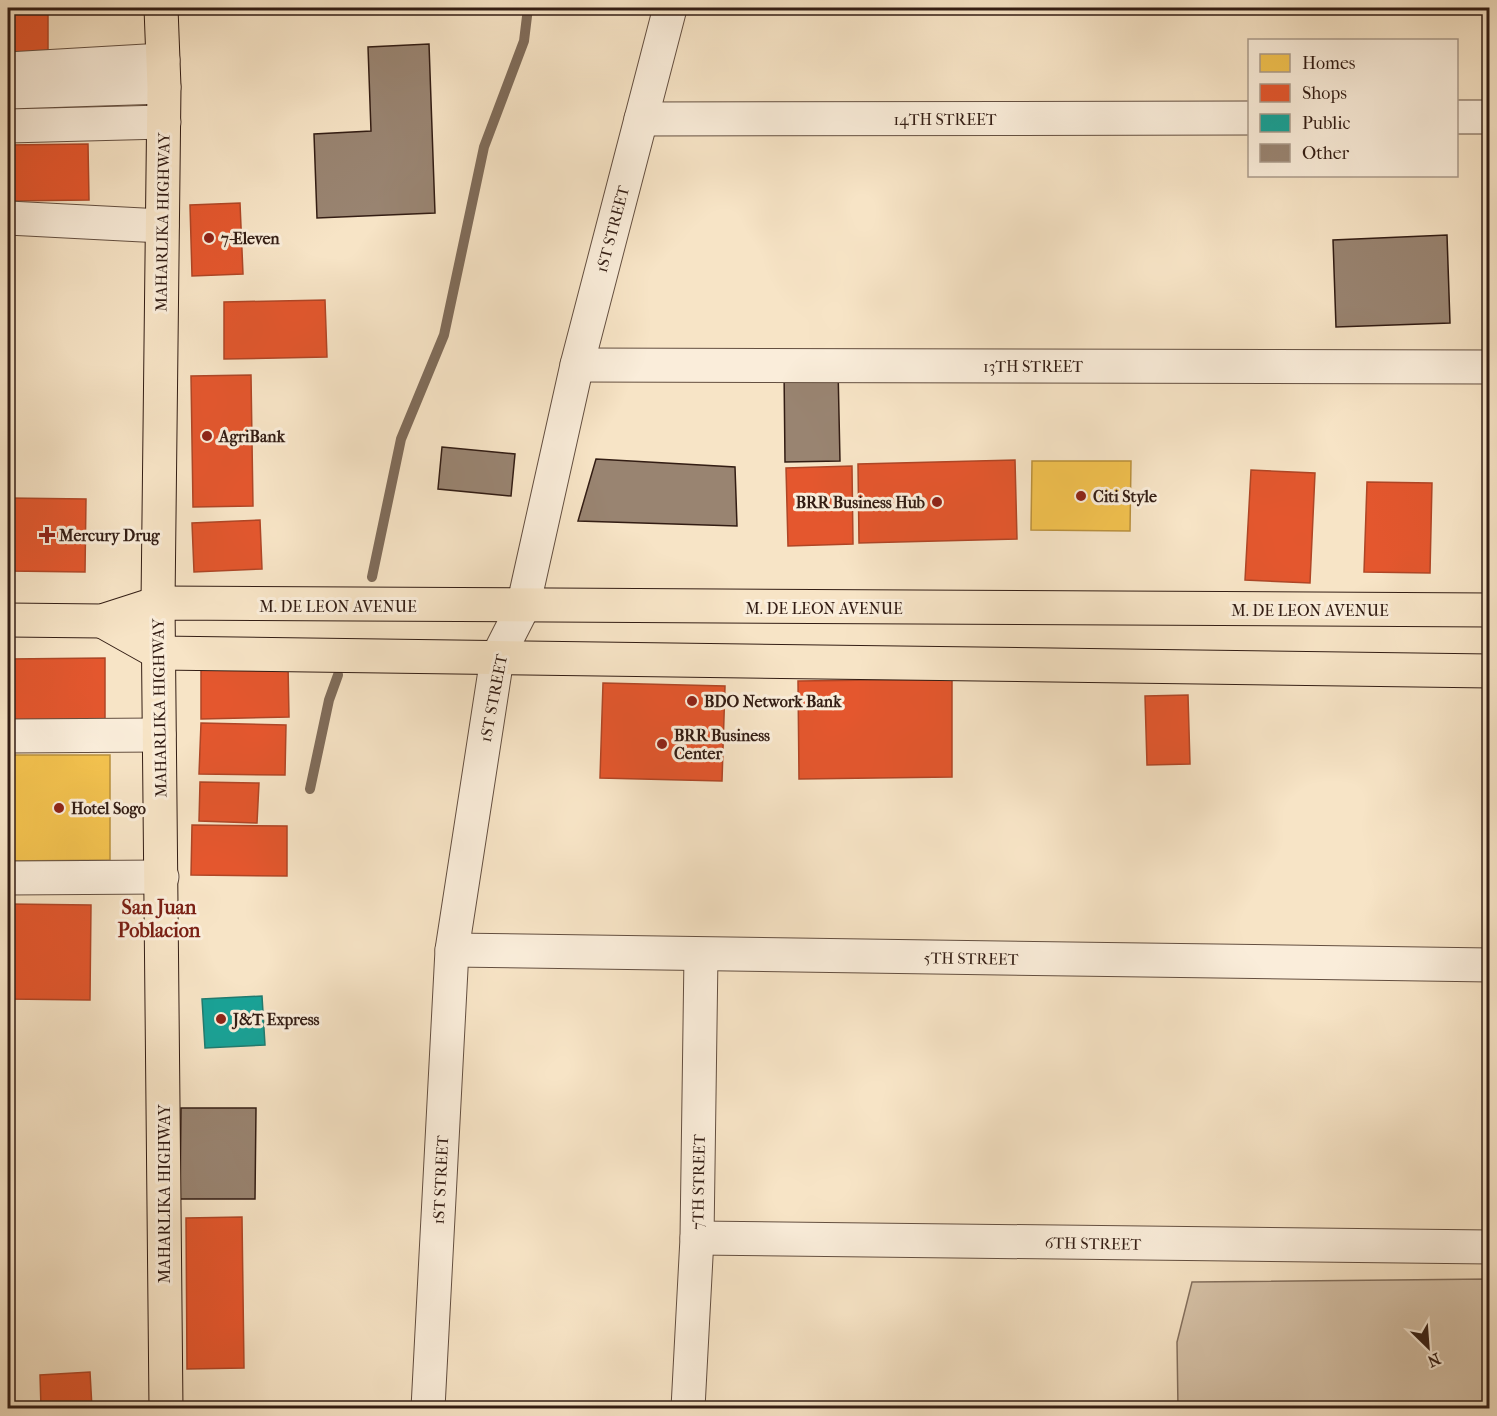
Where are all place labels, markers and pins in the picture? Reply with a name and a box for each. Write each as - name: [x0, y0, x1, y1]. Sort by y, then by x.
- place label: 7-Eleven: [220, 229, 280, 248]
- marker: 7-Eleven: [202, 231, 216, 245]
- place label: AgriBank: [218, 427, 286, 447]
- marker: AgriBank: [200, 429, 214, 443]
- place label: Citi Style: [1093, 487, 1157, 507]
- marker: Citi Style: [1074, 489, 1088, 503]
- place label: BRR Business Hub: [796, 493, 926, 512]
- marker: BRR Business Hub: [930, 495, 944, 509]
- place label: Mercury Drug: [58, 526, 160, 546]
- marker: Mercury Drug: [40, 528, 54, 542]
- place label: BDO Network Bank: [704, 692, 842, 711]
- marker: BDO Network Bank: [685, 694, 699, 708]
- place label: BRR Business Center: [674, 726, 770, 763]
- marker: BRR Business Center: [655, 737, 669, 751]
- place label: Hotel Sogo: [71, 799, 146, 819]
- marker: Hotel Sogo: [52, 801, 66, 815]
- place label: J&T Express: [231, 1010, 320, 1030]
- marker: J&T Express: [214, 1012, 228, 1026]

